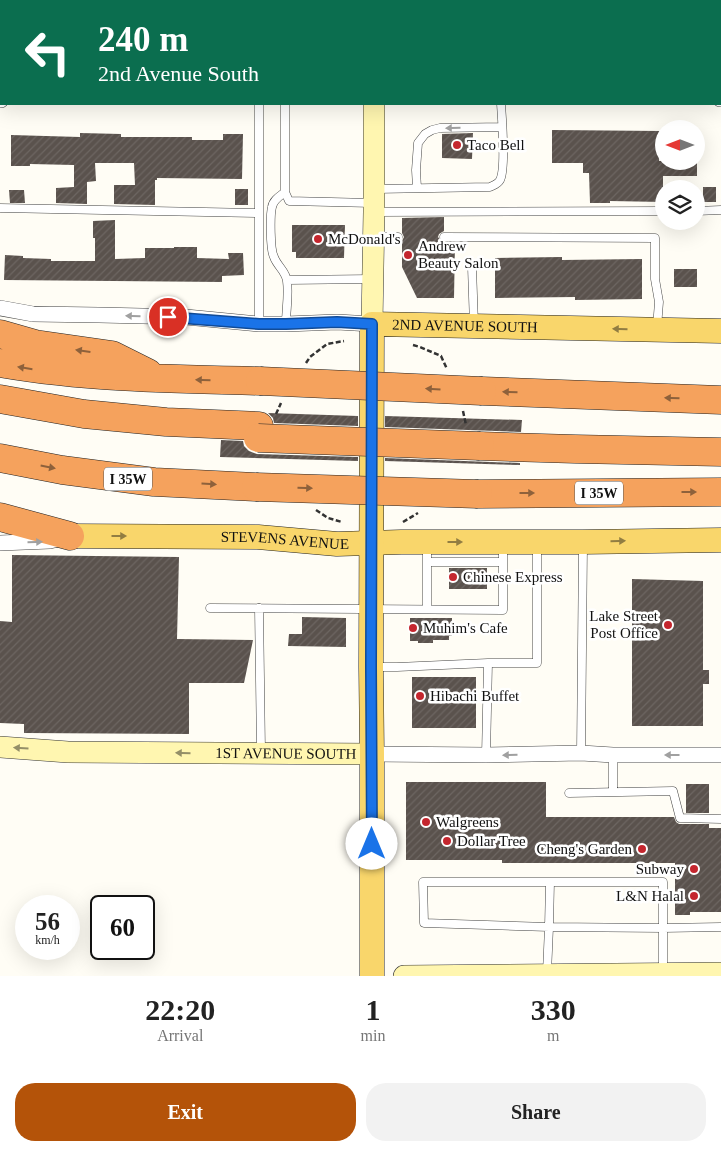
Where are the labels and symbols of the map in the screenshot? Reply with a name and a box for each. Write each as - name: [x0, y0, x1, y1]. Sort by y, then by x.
- north arrow: [655, 120, 705, 170]
- one-way arrow: [445, 124, 461, 132]
- place label: Taco Bell: [467, 137, 525, 153]
- marker: Taco Bell: [451, 139, 463, 151]
- place label: McDonald's: [328, 231, 401, 247]
- marker: McDonald's: [312, 233, 324, 245]
- place label: Andrew Beauty Salon: [418, 238, 499, 271]
- marker: Andrew Beauty Salon: [402, 249, 414, 261]
- pin: [147, 296, 189, 338]
- one-way arrow: [125, 311, 141, 319]
- street label: 2ND AVENUE SOUTH: [392, 316, 538, 335]
- one-way arrow: [612, 325, 628, 333]
- one-way arrow: [74, 347, 90, 355]
- one-way arrow: [17, 363, 33, 371]
- one-way arrow: [195, 376, 211, 384]
- one-way arrow: [425, 385, 441, 393]
- one-way arrow: [502, 388, 518, 396]
- one-way arrow: [664, 394, 680, 402]
- one-way arrow: [40, 464, 56, 472]
- road number: I 35W: [104, 468, 152, 490]
- one-way arrow: [202, 481, 218, 489]
- road number: I 35W: [575, 482, 623, 504]
- one-way arrow: [297, 484, 313, 492]
- one-way arrow: [681, 488, 697, 496]
- one-way arrow: [519, 489, 535, 497]
- street label: STEVENS AVENUE: [221, 529, 349, 552]
- one-way arrow: [111, 532, 127, 540]
- one-way arrow: [28, 537, 44, 545]
- one-way arrow: [448, 537, 464, 545]
- one-way arrow: [610, 537, 626, 545]
- place label: Chinese Express: [463, 569, 563, 585]
- marker: Chinese Express: [447, 571, 459, 583]
- place label: Lake Street Post Office: [589, 608, 659, 641]
- marker: Lake Street Post Office: [662, 619, 674, 631]
- place label: Muhim's Cafe: [423, 620, 508, 636]
- marker: Muhim's Cafe: [407, 622, 419, 634]
- place label: Hibachi Buffet: [430, 688, 520, 704]
- marker: Hibachi Buffet: [414, 690, 426, 702]
- one-way arrow: [13, 744, 29, 752]
- street label: 1ST AVENUE SOUTH: [215, 745, 357, 762]
- one-way arrow: [175, 749, 191, 757]
- one-way arrow: [502, 751, 518, 759]
- one-way arrow: [664, 751, 680, 759]
- place label: Walgreens: [436, 814, 499, 830]
- marker: Walgreens: [420, 816, 432, 828]
- position arrow: [345, 817, 397, 869]
- place label: Dollar Tree: [457, 833, 526, 849]
- marker: Dollar Tree: [441, 835, 453, 847]
- place label: Cheng's Garden: [536, 841, 632, 857]
- marker: Cheng's Garden: [636, 843, 648, 855]
- place label: Subway: [636, 861, 684, 877]
- marker: Subway: [688, 863, 700, 875]
- place label: L&N Halal: [616, 888, 684, 904]
- marker: L&N Halal: [688, 890, 700, 902]
- speed limit sign: 60: [90, 895, 155, 960]

